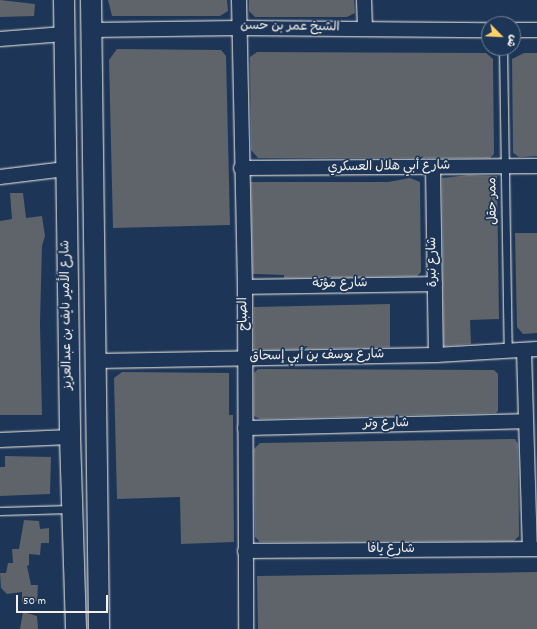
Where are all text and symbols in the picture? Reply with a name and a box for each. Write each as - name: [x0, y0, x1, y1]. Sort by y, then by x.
- north arrow: [481, 16, 521, 56]
- street label: الشيخ عمر بن حسن: [240, 19, 340, 37]
- text: ش: [501, 32, 521, 49]
- street label: شارع أبي هلال العسكري: [328, 159, 450, 177]
- street label: ممر حقل: [486, 177, 502, 225]
- street label: شارع نبرة: [426, 236, 442, 288]
- street label: شارع الأمير نايف بن عبدالعزيز: [59, 240, 77, 390]
- street label: شارع مؤتة: [312, 277, 368, 293]
- street label: الصباح: [237, 297, 253, 331]
- street label: شارع يوسف بن أبي إسحاق: [249, 348, 385, 366]
- street label: شارع وتر: [363, 417, 409, 433]
- street label: شارع يافا: [367, 542, 415, 558]
- scale bar: [18, 587, 110, 613]
- text: 50 m: [23, 593, 46, 610]

